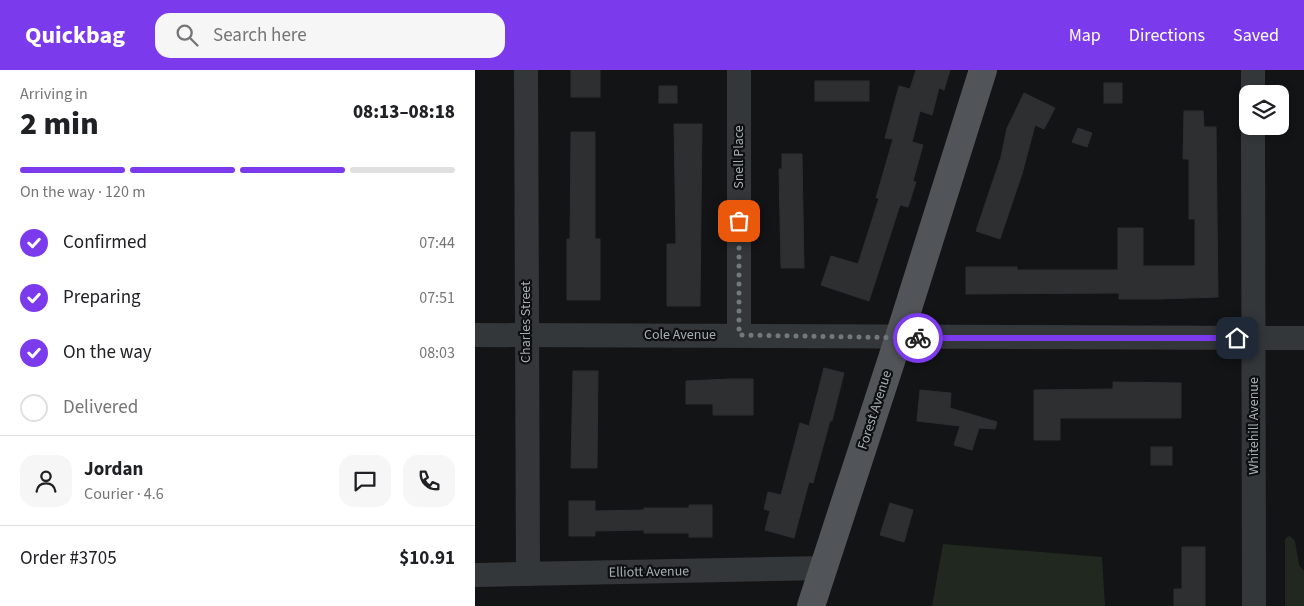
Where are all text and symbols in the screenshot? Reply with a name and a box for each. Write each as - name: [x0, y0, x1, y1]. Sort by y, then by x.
- search box: [155, 13, 505, 58]
- text: Quickbag: [25, 18, 125, 53]
- icon: search: [173, 21, 201, 49]
- text: Search here: [213, 22, 307, 49]
- text: Map: [1069, 23, 1101, 48]
- text: Directions: [1129, 23, 1205, 48]
- text: Saved: [1233, 23, 1279, 48]
- text: Arriving in: [20, 83, 88, 105]
- map controls: [1239, 85, 1289, 135]
- button: layers: [1239, 85, 1289, 135]
- text: 08:13–08:18: [353, 99, 455, 126]
- text: 2 min: [20, 101, 99, 147]
- street label: Snell Place: [729, 125, 749, 189]
- text: On the way · 120 m: [20, 181, 145, 203]
- pin: [718, 200, 760, 242]
- icon: bag: [725, 207, 753, 235]
- icon: check: [20, 229, 48, 257]
- text: Confirmed: [63, 229, 147, 256]
- text: 07:44: [419, 232, 455, 254]
- street label: Charles Street: [516, 281, 536, 363]
- icon: check: [20, 284, 48, 312]
- text: Preparing: [63, 284, 141, 311]
- text: 07:51: [419, 287, 455, 309]
- courier: [893, 313, 943, 363]
- pin: [1216, 317, 1258, 359]
- icon: bike: [904, 324, 932, 352]
- icon: home: [1223, 324, 1251, 352]
- street label: Cole Avenue: [644, 325, 716, 345]
- icon: check: [20, 339, 48, 367]
- text: On the way: [63, 339, 152, 366]
- text: 08:03: [419, 342, 455, 364]
- street label: Forest Avenue: [853, 368, 897, 452]
- street label: Whitehill Avenue: [1244, 377, 1264, 475]
- text: Delivered: [63, 394, 138, 421]
- button: person: [20, 455, 72, 507]
- button: chat: [339, 455, 391, 507]
- button: phone: [403, 455, 455, 507]
- text: Jordan: [84, 456, 143, 483]
- text: Courier · 4.6: [84, 483, 164, 505]
- text: Order #3705: [20, 545, 117, 572]
- text: $10.91: [399, 545, 455, 572]
- street label: Elliott Avenue: [609, 561, 689, 583]

